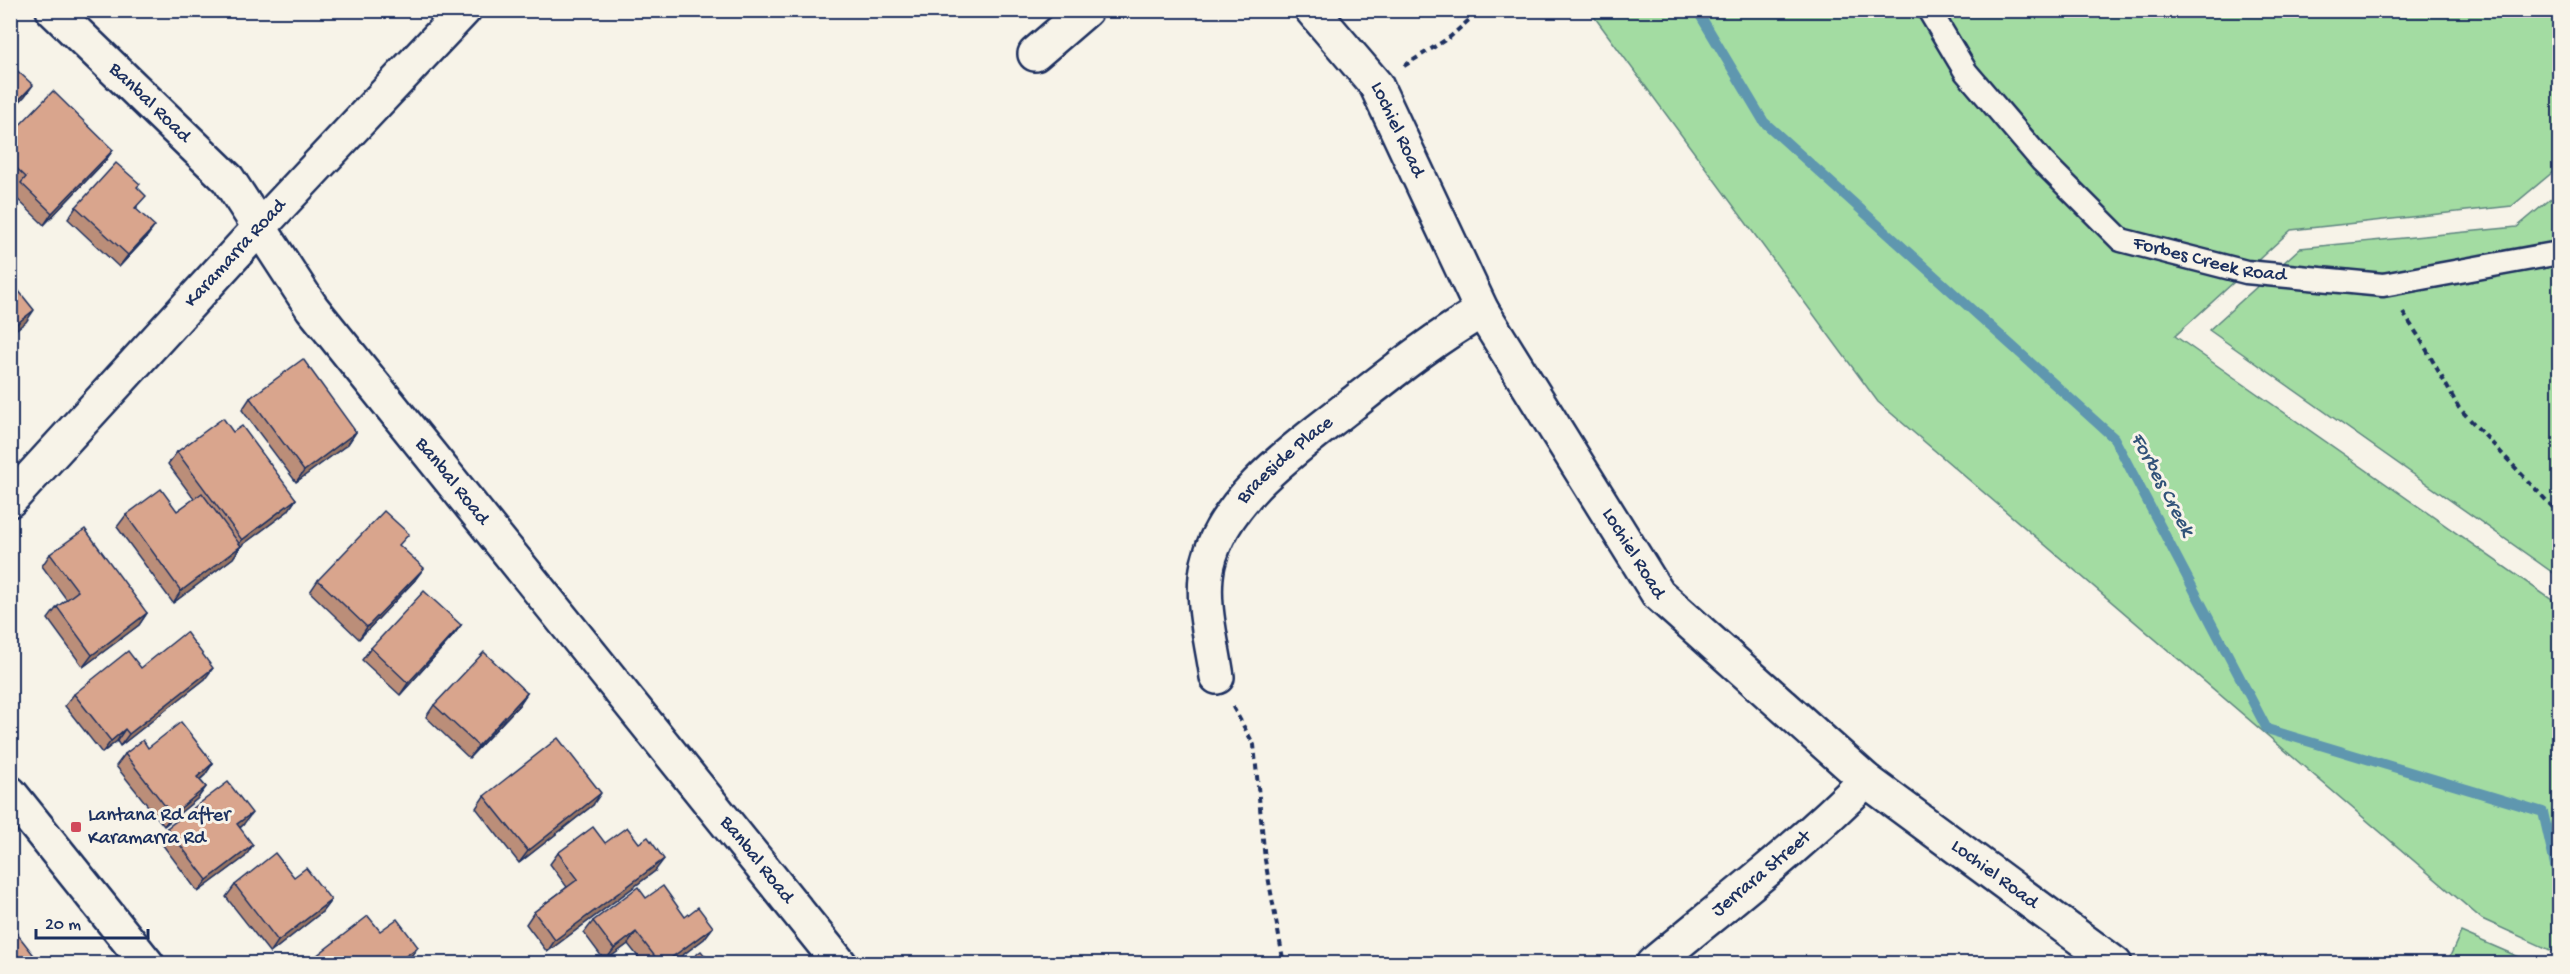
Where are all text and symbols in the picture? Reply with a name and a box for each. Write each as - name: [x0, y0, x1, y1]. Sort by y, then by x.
- street label: Banbal Road: [103, 58, 197, 150]
- street label: Lochiel Road: [1365, 78, 1430, 183]
- street label: Karamarra Road: [180, 193, 293, 313]
- street label: Forbes Creek Road: [2129, 232, 2290, 287]
- street label: Braeside Place: [1232, 411, 1339, 510]
- water label: Forbes Creek: [2123, 429, 2200, 543]
- street label: Banbal Road: [409, 433, 495, 532]
- street label: Lochiel Road: [1596, 504, 1671, 605]
- place label: Lantana Rd after Karamarra Rd: [88, 805, 232, 851]
- street label: Banbal Road: [714, 811, 800, 910]
- marker: Lantana Rd after Karamarra Rd: [69, 820, 83, 834]
- street label: Jerrara Street: [1707, 825, 1817, 922]
- street label: Lochiel Road: [1946, 835, 2044, 916]
- scale bar: [36, 902, 148, 940]
- text: 20 m: [45, 915, 81, 936]

